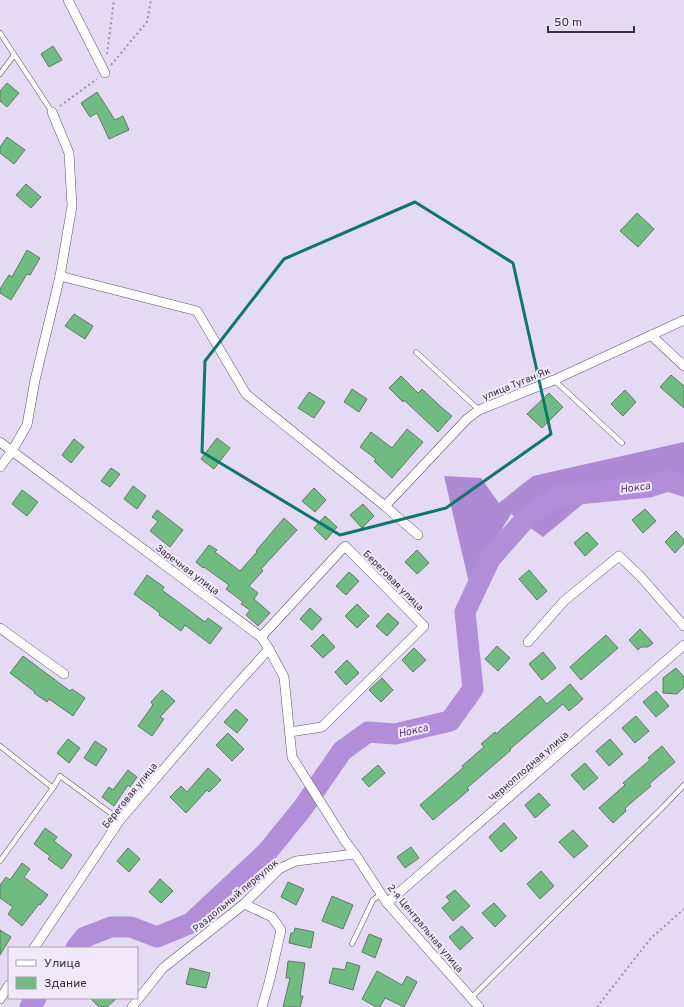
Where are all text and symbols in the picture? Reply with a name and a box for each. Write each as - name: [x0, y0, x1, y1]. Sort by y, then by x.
- scale bar: [548, 8, 634, 34]
- text: 50 m: [554, 15, 582, 31]
- street label: улица Туган Як: [481, 365, 553, 404]
- water label: Нокса: [619, 479, 651, 497]
- street label: Заречная улица: [153, 542, 222, 598]
- street label: Береговая улица: [360, 548, 426, 614]
- water label: Нокса: [397, 721, 430, 741]
- street label: Черноплодная улица: [486, 729, 572, 805]
- street label: Береговая улица: [100, 760, 161, 831]
- street label: Раздольный переулок: [191, 856, 282, 936]
- street label: 2-я Центральная улица: [384, 882, 466, 976]
- legend: [8, 947, 138, 999]
- text: Улица: [44, 956, 80, 972]
- text: Здание: [44, 976, 87, 992]

